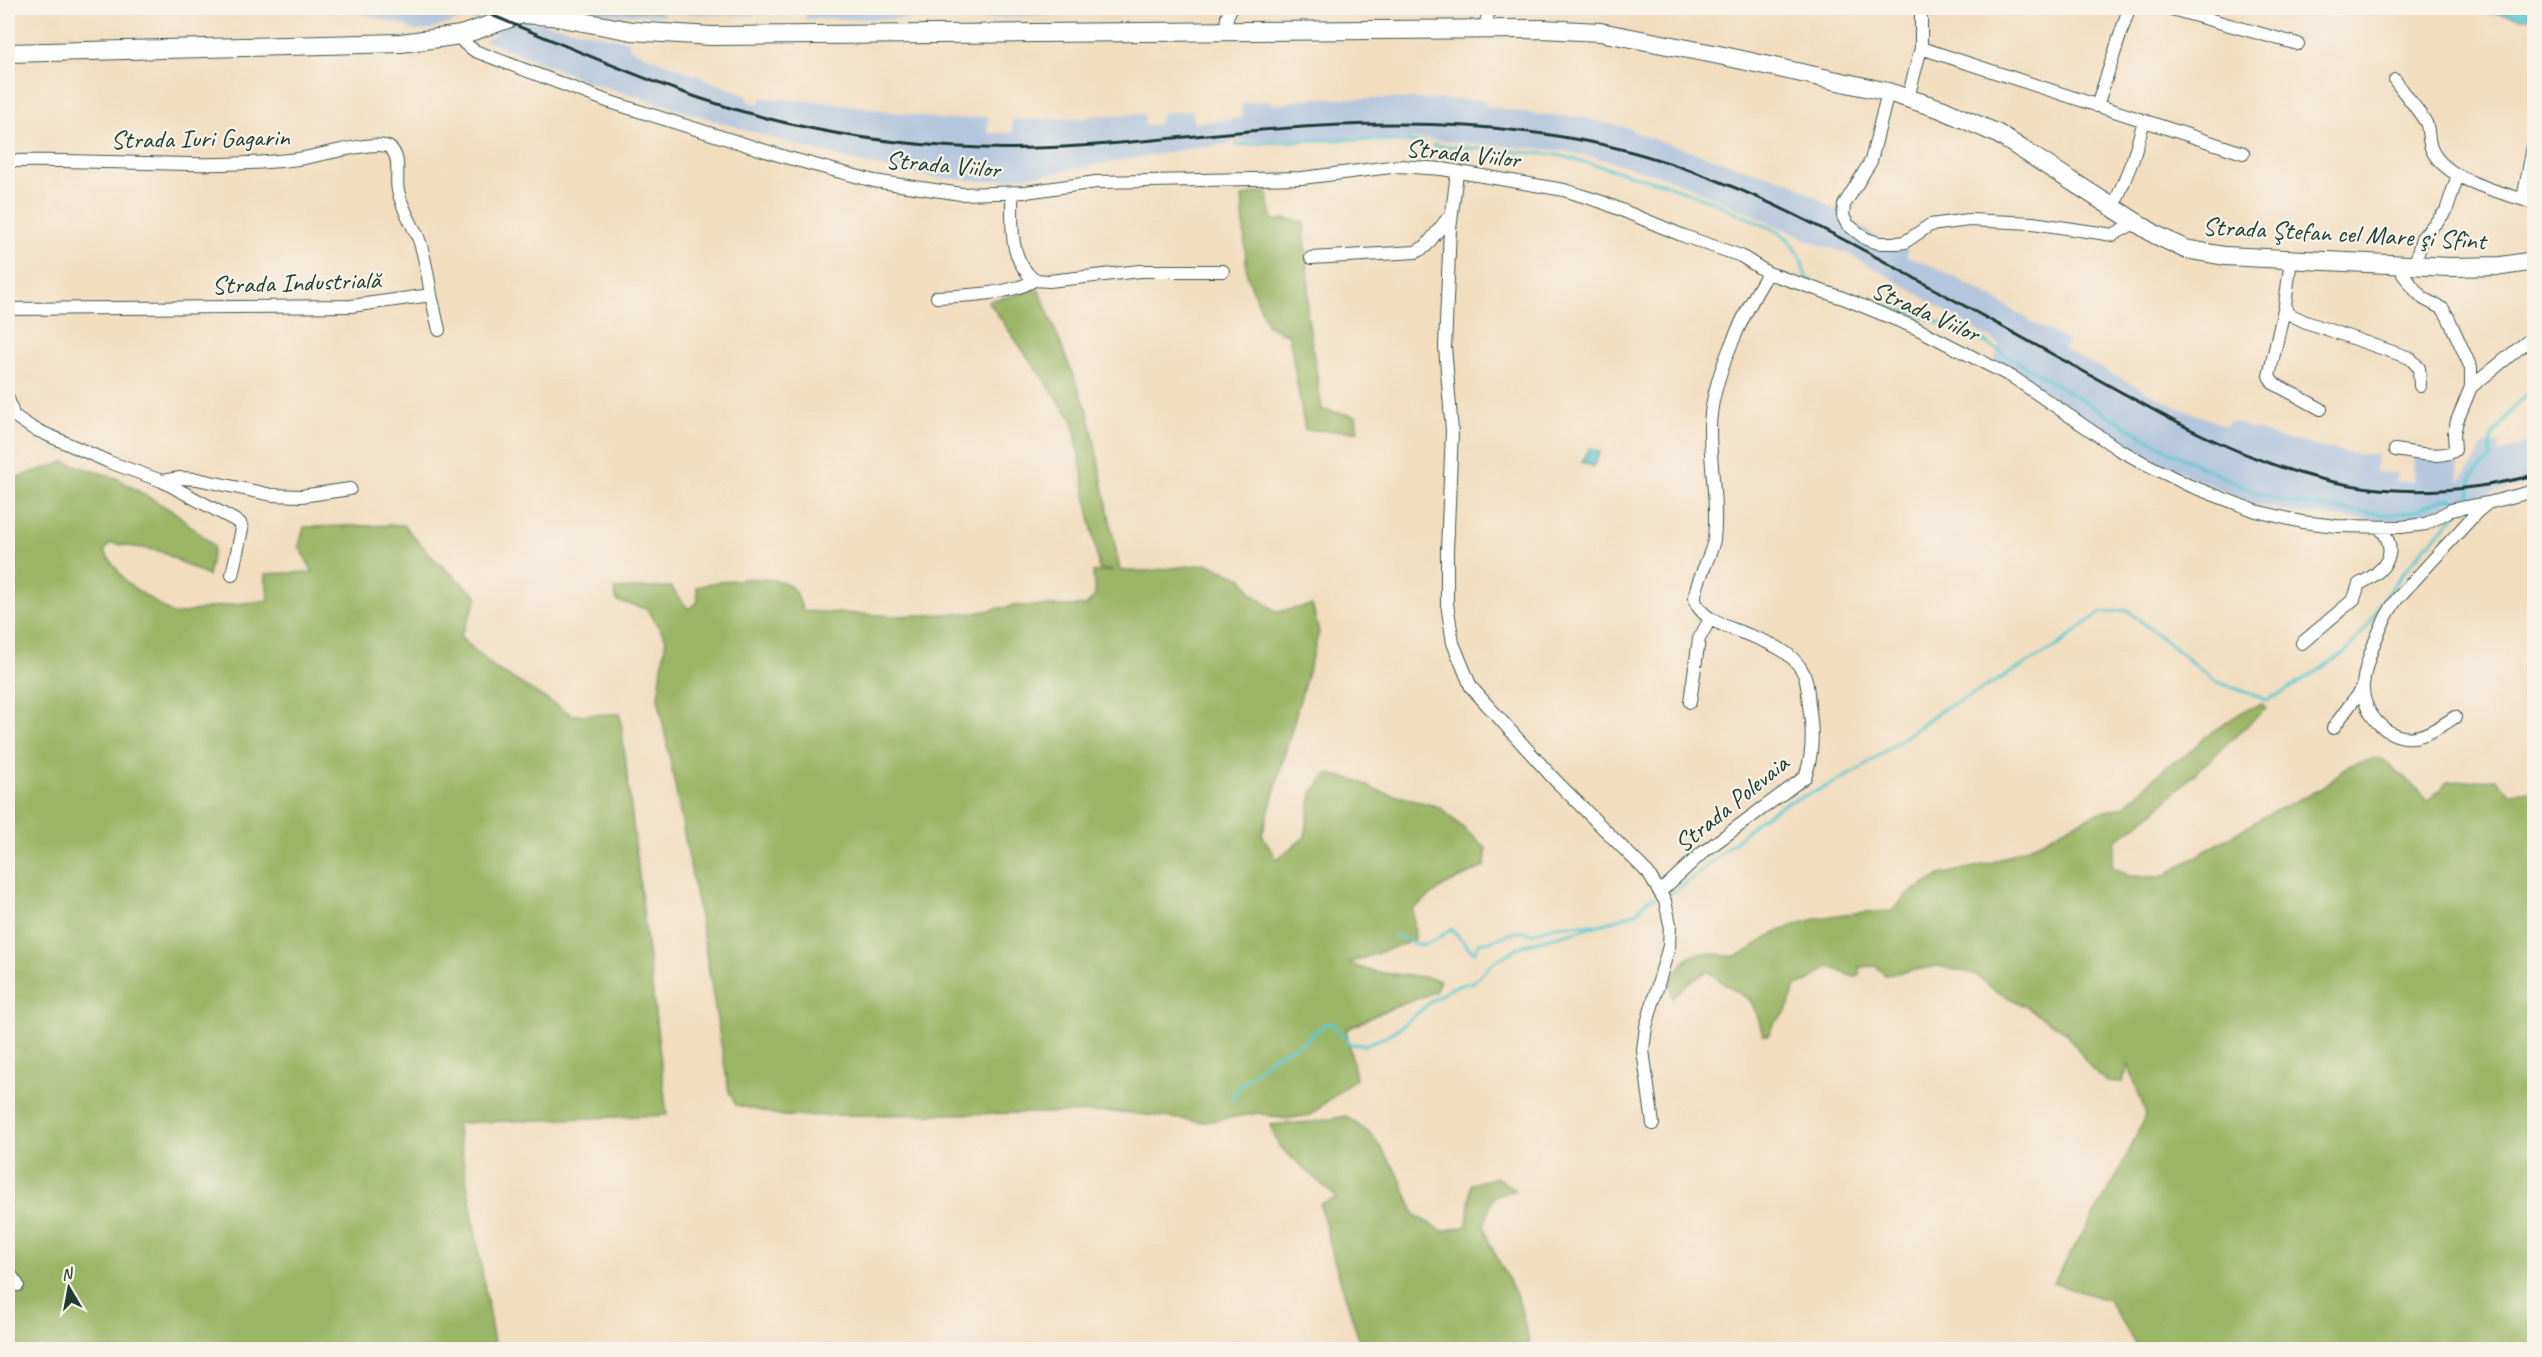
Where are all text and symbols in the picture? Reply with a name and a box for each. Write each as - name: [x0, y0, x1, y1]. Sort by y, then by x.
- street label: Strada Iuri Gagarin: [110, 120, 291, 157]
- street label: Strada Viilor: [1404, 131, 1523, 176]
- street label: Strada Viilor: [884, 143, 1003, 186]
- street label: Strada Ştefan cel Mare şi Sfînt: [2202, 210, 2489, 258]
- street label: Strada Industrială: [211, 263, 384, 302]
- street label: Strada Viilor: [1867, 273, 1986, 351]
- street label: Strada Polevaia: [1667, 746, 1797, 860]
- north arrow: [39, 1258, 99, 1318]
- text: N: [60, 1263, 76, 1285]

